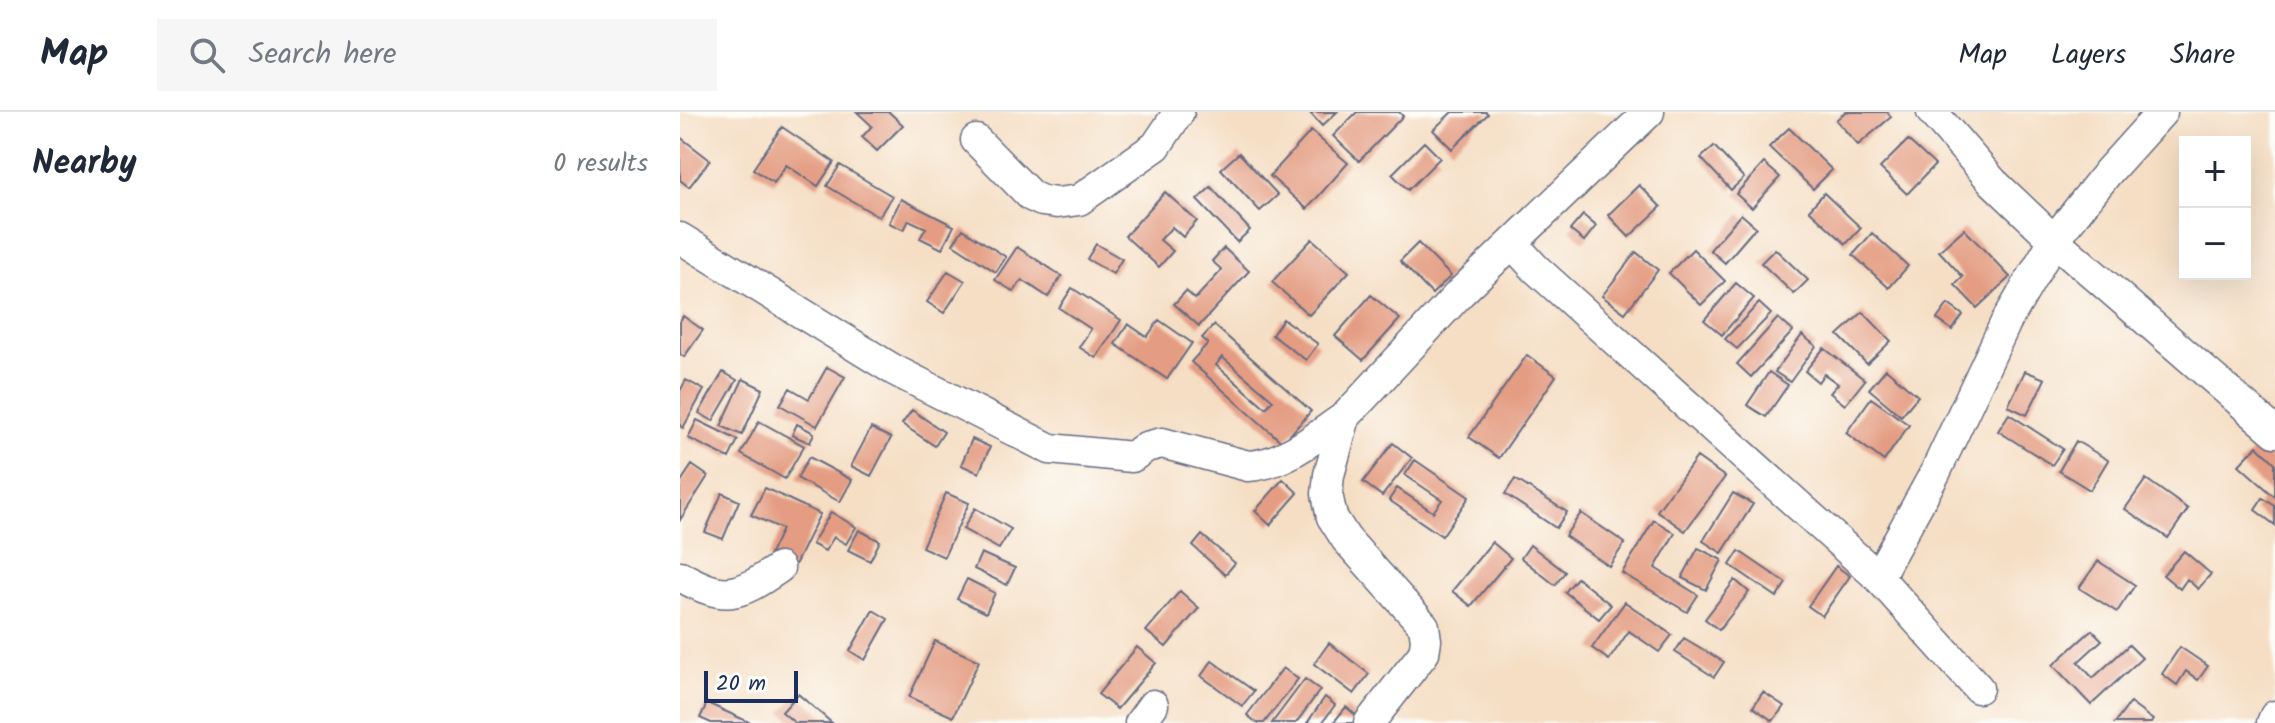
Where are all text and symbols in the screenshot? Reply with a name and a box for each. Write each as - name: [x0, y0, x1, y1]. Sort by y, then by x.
- search box: [157, 19, 717, 91]
- text: Map: [40, 25, 109, 85]
- text: Search here: [249, 31, 396, 79]
- icon: search: [185, 33, 229, 77]
- text: Map: [1958, 33, 2007, 78]
- text: Layers: [2051, 33, 2126, 78]
- text: Share: [2170, 33, 2235, 78]
- map controls: [2179, 136, 2251, 280]
- button: +: [2179, 136, 2251, 208]
- text: Nearby: [32, 137, 137, 191]
- text: 0 results: [553, 143, 648, 185]
- button: −: [2179, 208, 2251, 280]
- scale bar: [704, 667, 798, 703]
- text: 20 m: [716, 667, 766, 702]

